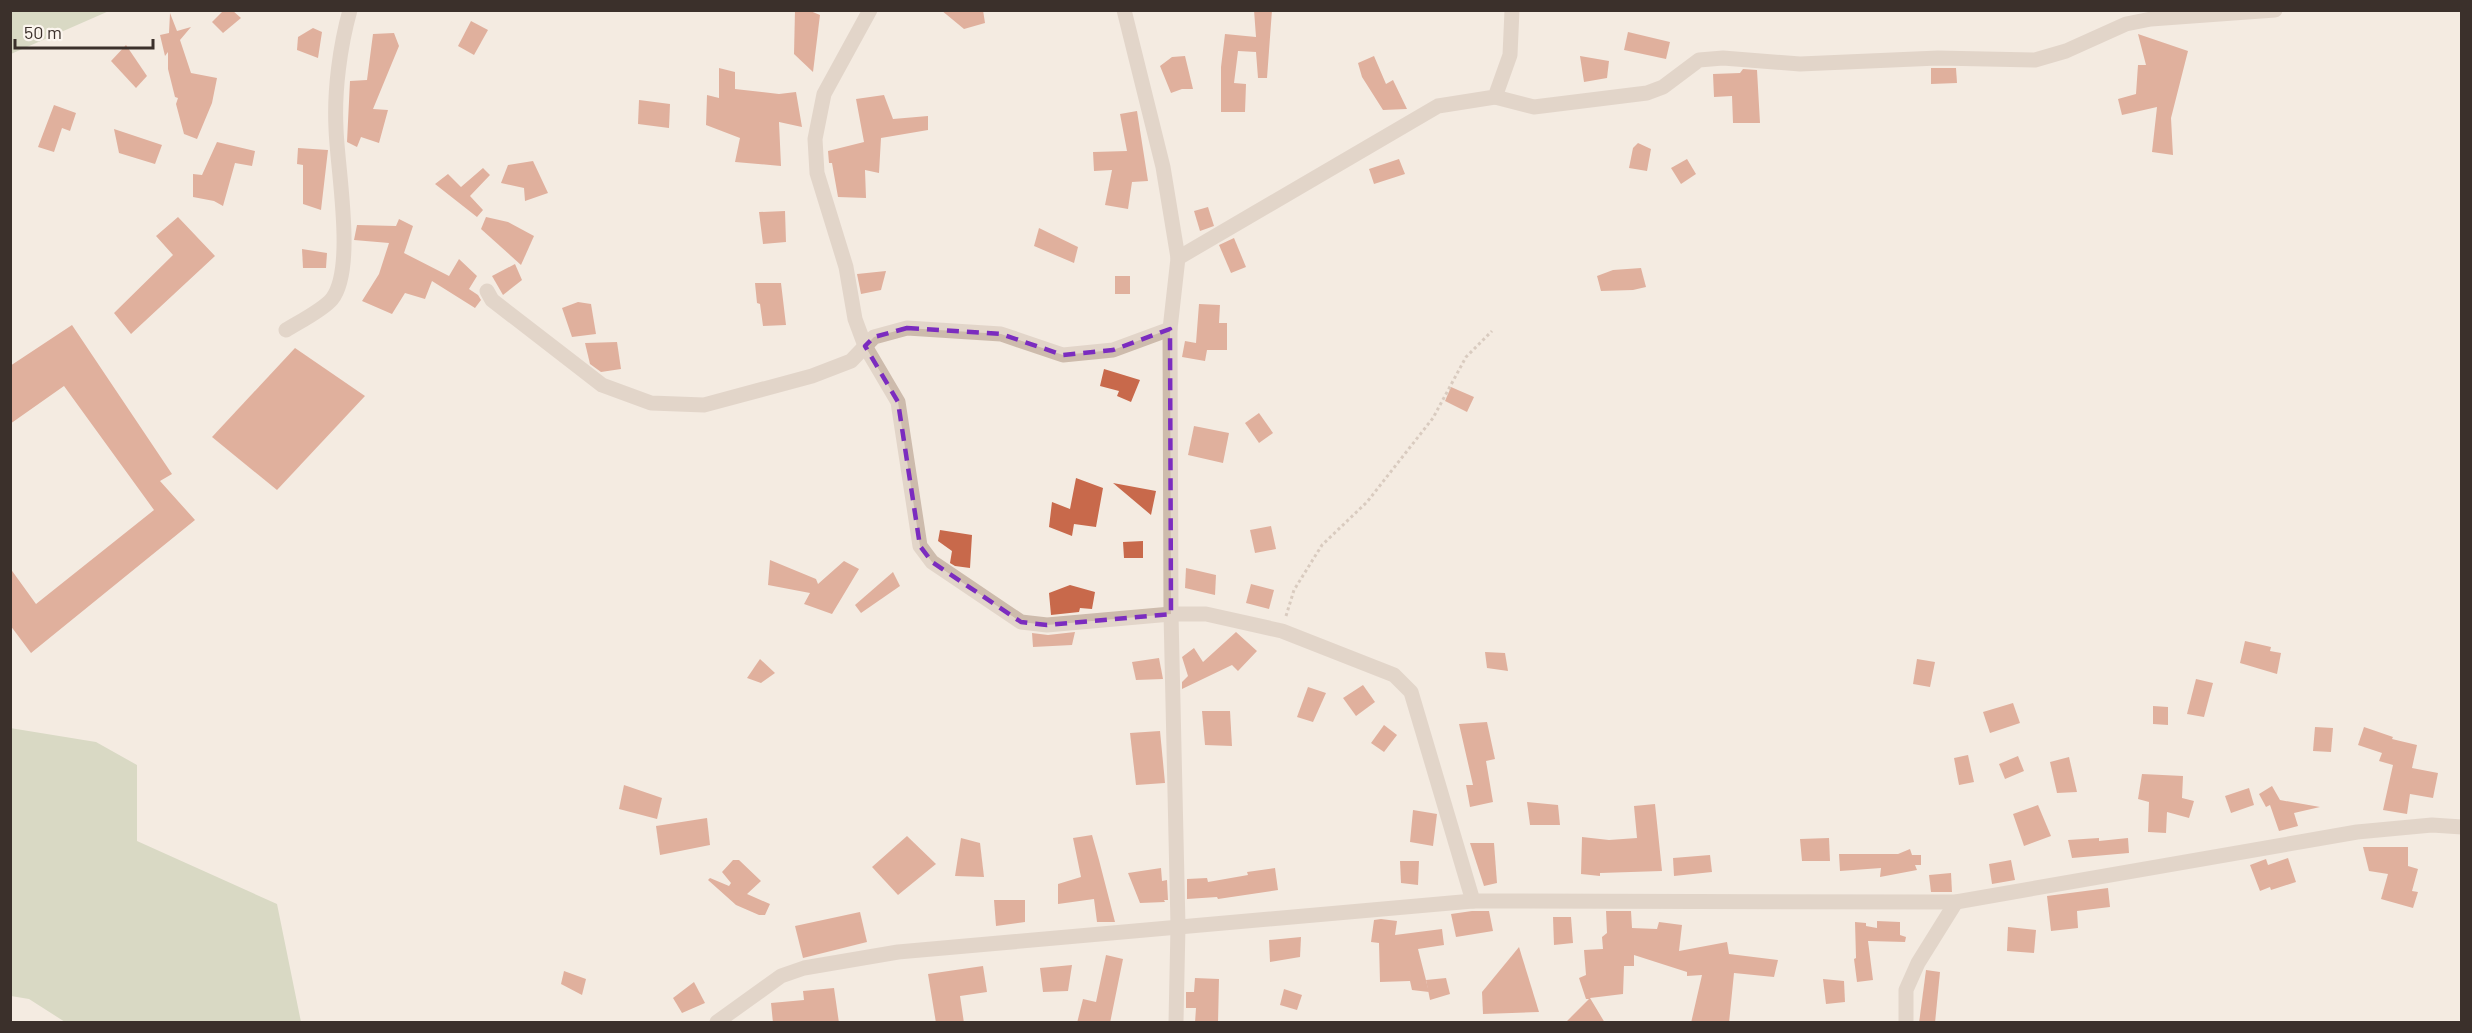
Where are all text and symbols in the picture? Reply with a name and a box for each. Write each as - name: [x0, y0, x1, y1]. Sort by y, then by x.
- scale bar: [15, 12, 153, 50]
- text: 50 m: [24, 21, 62, 43]

